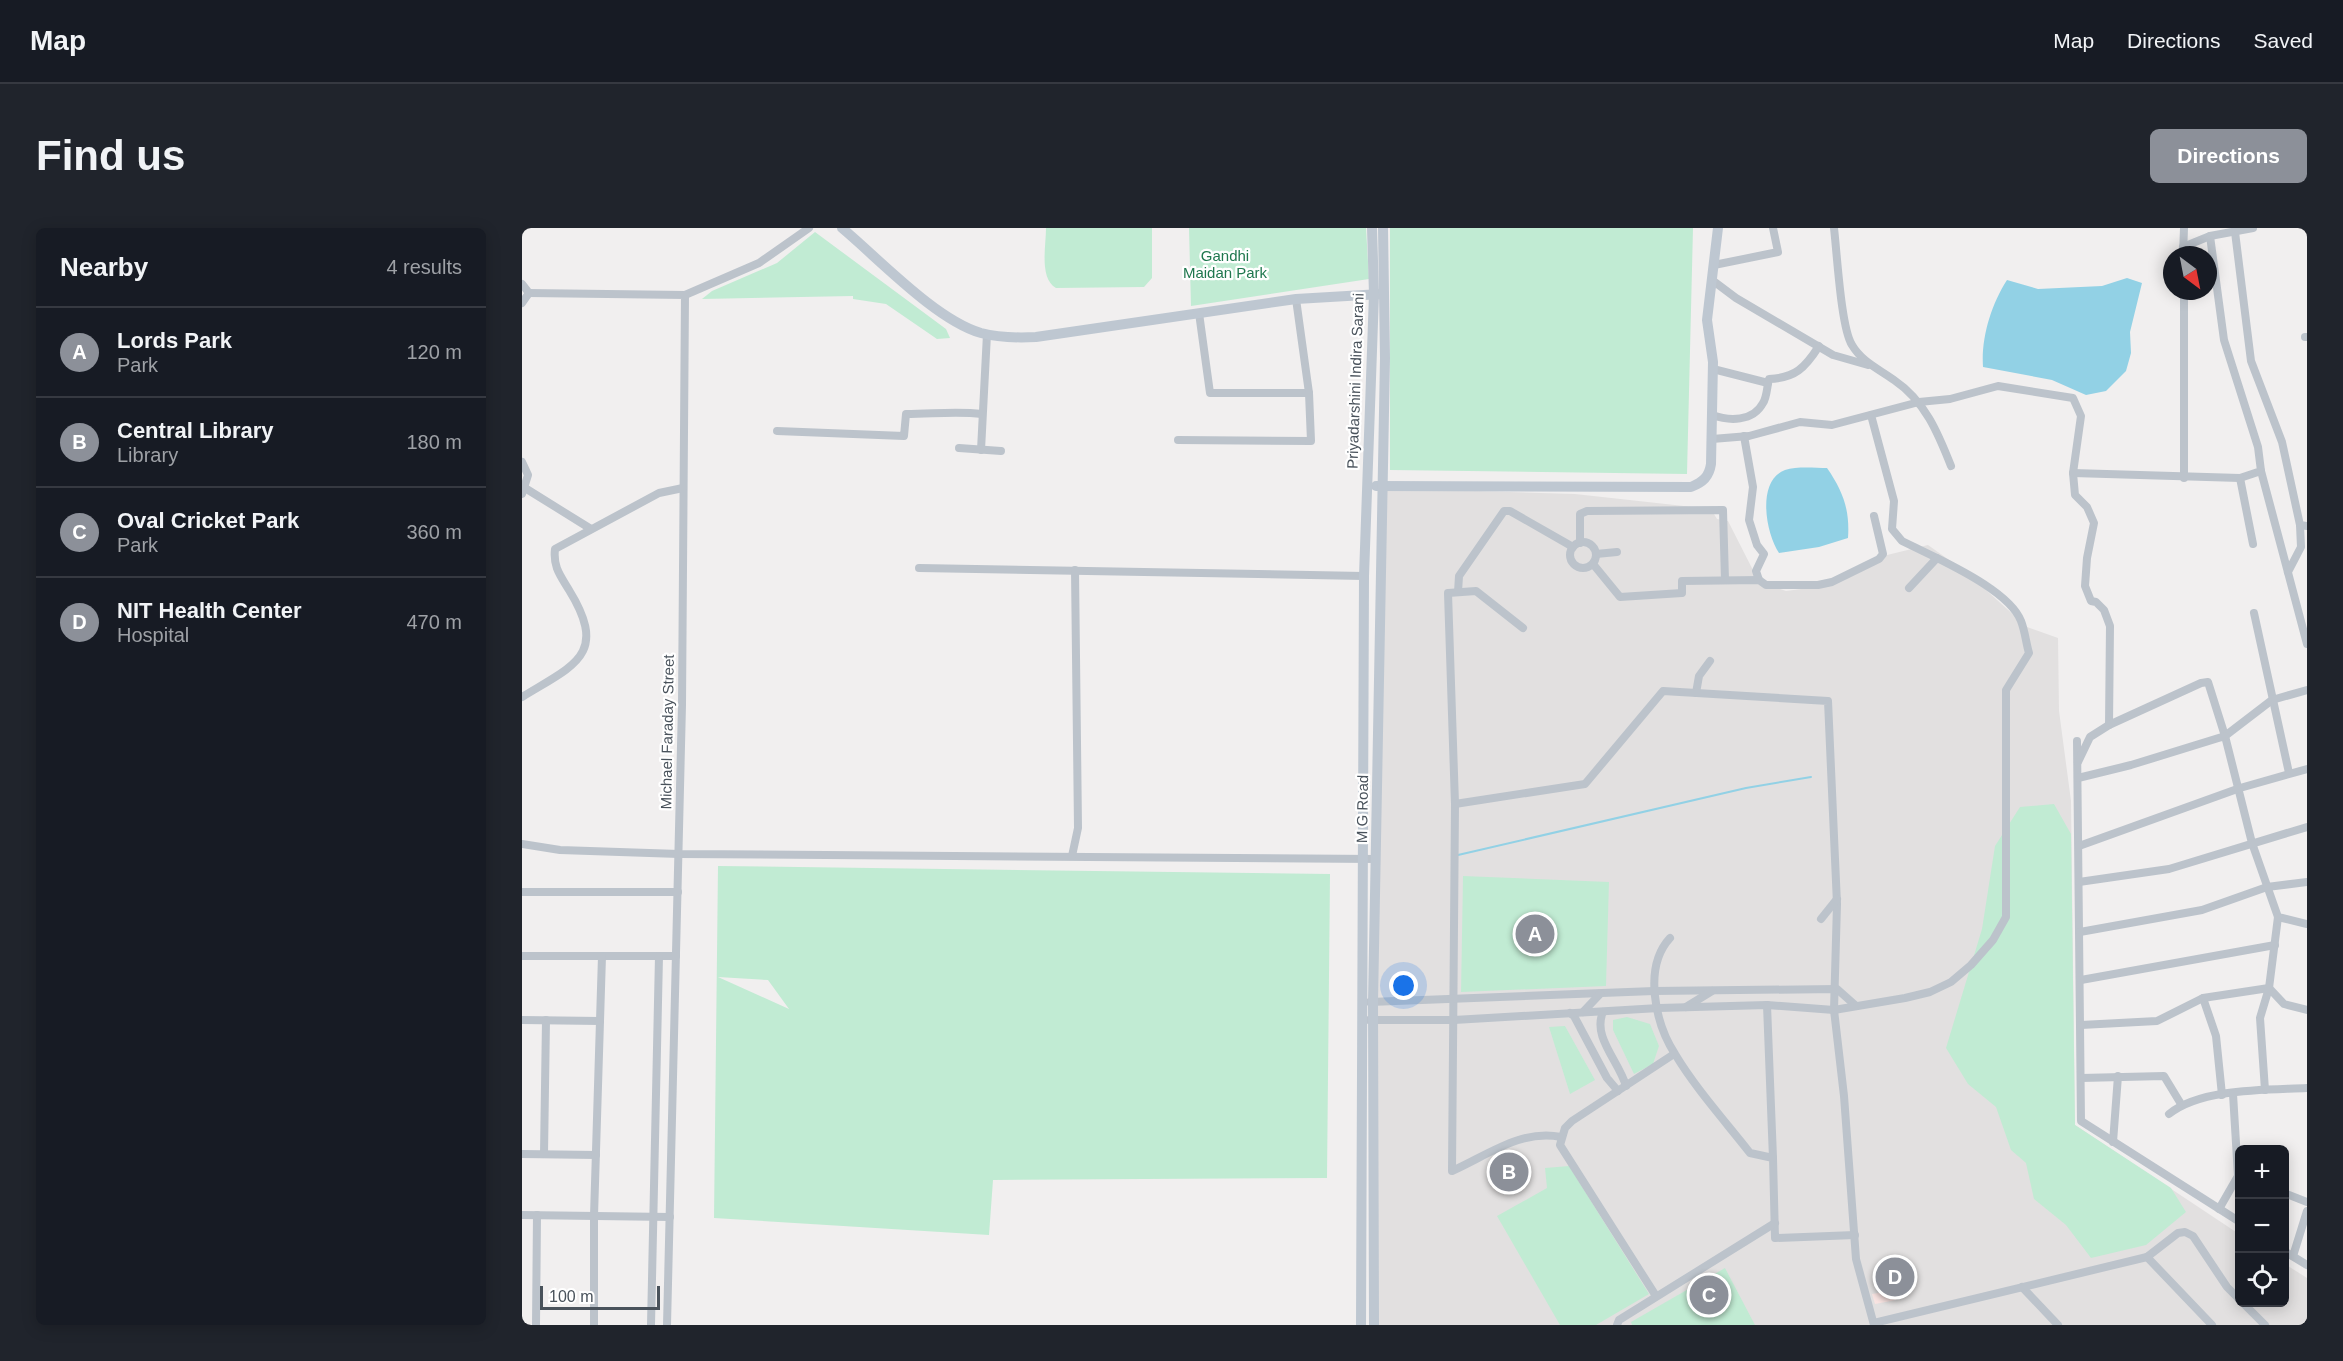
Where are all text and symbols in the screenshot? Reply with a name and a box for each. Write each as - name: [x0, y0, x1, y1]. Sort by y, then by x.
- text: Map: [30, 25, 86, 56]
- text: Map: [2053, 29, 2094, 52]
- text: Directions: [2127, 29, 2220, 52]
- text: Saved: [2253, 29, 2313, 52]
- button: Directions: [2150, 129, 2307, 183]
- text: Find us: [36, 132, 185, 179]
- north arrow: [2163, 246, 2217, 300]
- park label: Gandhi Maidan Park: [1183, 247, 1268, 281]
- text: Nearby: [60, 252, 148, 282]
- text: 4 results: [386, 256, 462, 278]
- street label: Priyadarshini Indira Sarani: [1343, 293, 1367, 469]
- text: Lords Park: [117, 328, 232, 353]
- text: A: [72, 341, 87, 363]
- text: 120 m: [406, 341, 462, 363]
- text: Park: [117, 354, 158, 376]
- text: Central Library: [117, 418, 274, 443]
- text: B: [72, 431, 87, 453]
- text: 180 m: [406, 431, 462, 453]
- text: Library: [117, 444, 178, 466]
- text: Oval Cricket Park: [117, 508, 299, 533]
- text: C: [72, 521, 87, 543]
- text: 360 m: [406, 521, 462, 543]
- text: Park: [117, 534, 158, 556]
- text: NIT Health Center: [117, 598, 302, 623]
- text: D: [72, 611, 87, 633]
- text: 470 m: [406, 611, 462, 633]
- text: Hospital: [117, 624, 189, 646]
- street label: Michael Faraday Street: [657, 654, 677, 810]
- street label: M G Road: [1353, 775, 1371, 843]
- pin: A: [1516, 912, 1554, 956]
- your location: [1389, 971, 1418, 1000]
- map controls: [2235, 1145, 2289, 1307]
- button: +: [2235, 1145, 2289, 1199]
- pin: B: [1490, 1150, 1528, 1194]
- button: −: [2235, 1199, 2289, 1253]
- button: locate: [2235, 1253, 2289, 1307]
- pin: D: [1876, 1254, 1914, 1300]
- pin: C: [1690, 1272, 1728, 1318]
- scale bar: [540, 1283, 660, 1310]
- text: 100 m: [549, 1288, 593, 1305]

